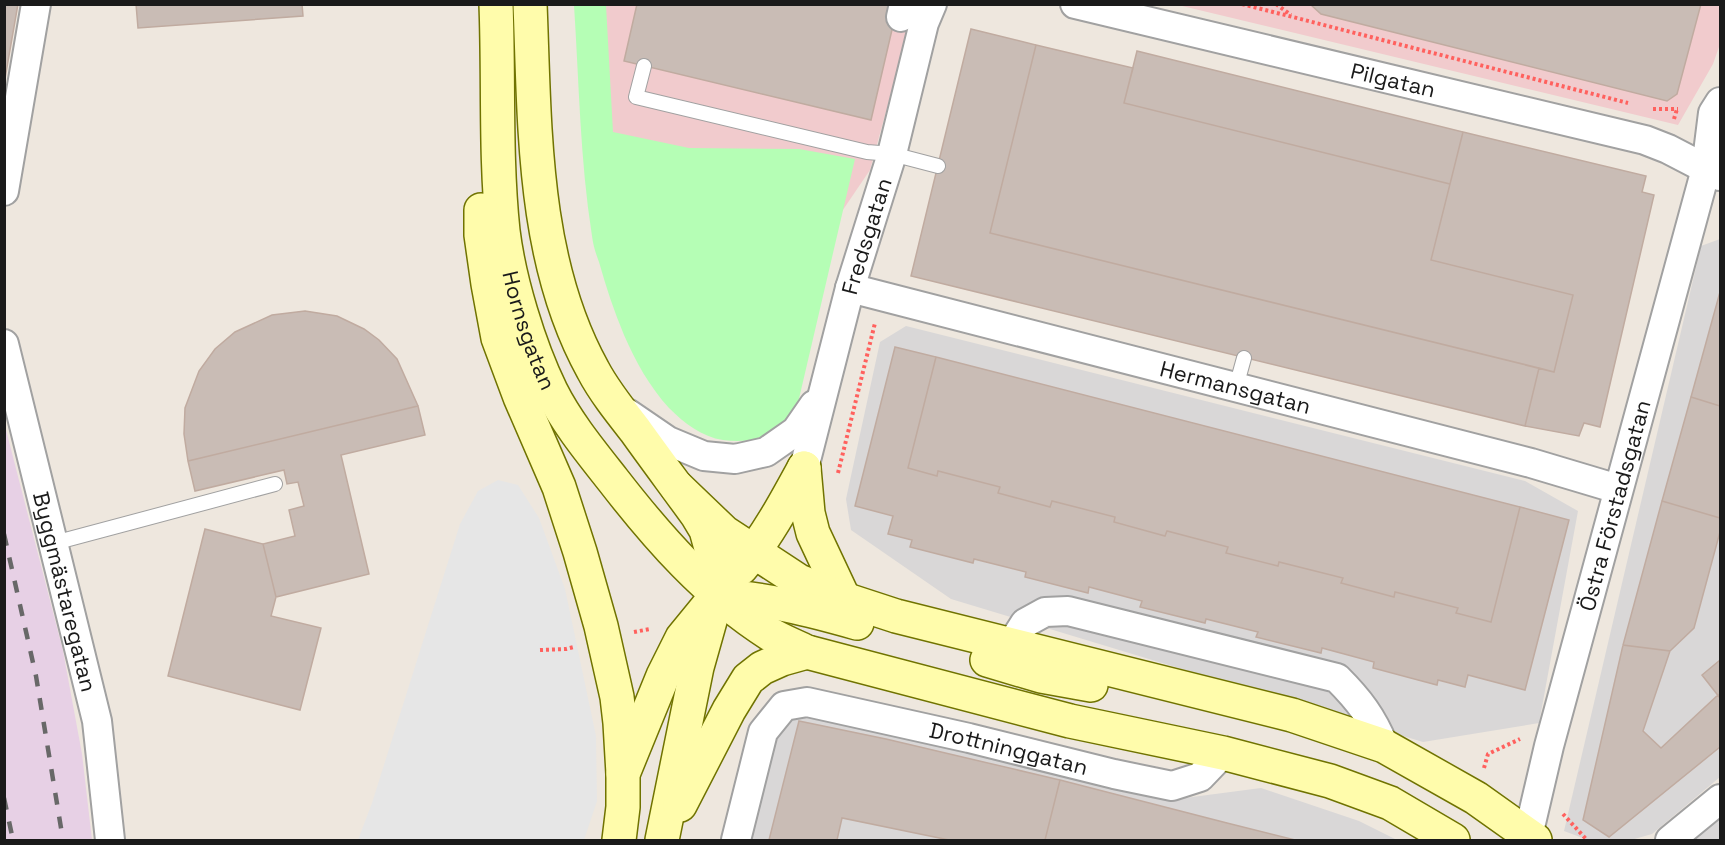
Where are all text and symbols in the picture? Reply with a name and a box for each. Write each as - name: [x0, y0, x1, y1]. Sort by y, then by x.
- street label: Pilgatan: [1348, 56, 1438, 104]
- street label: Fredsgatan: [835, 174, 898, 298]
- street label: Hornsgatan: [496, 268, 562, 394]
- street label: Hermansgatan: [1157, 354, 1314, 420]
- street label: Östra Förstadsgatan: [1572, 397, 1657, 614]
- street label: Byggmästaregatan: [27, 489, 103, 694]
- street label: Drottninggatan: [927, 716, 1091, 781]

